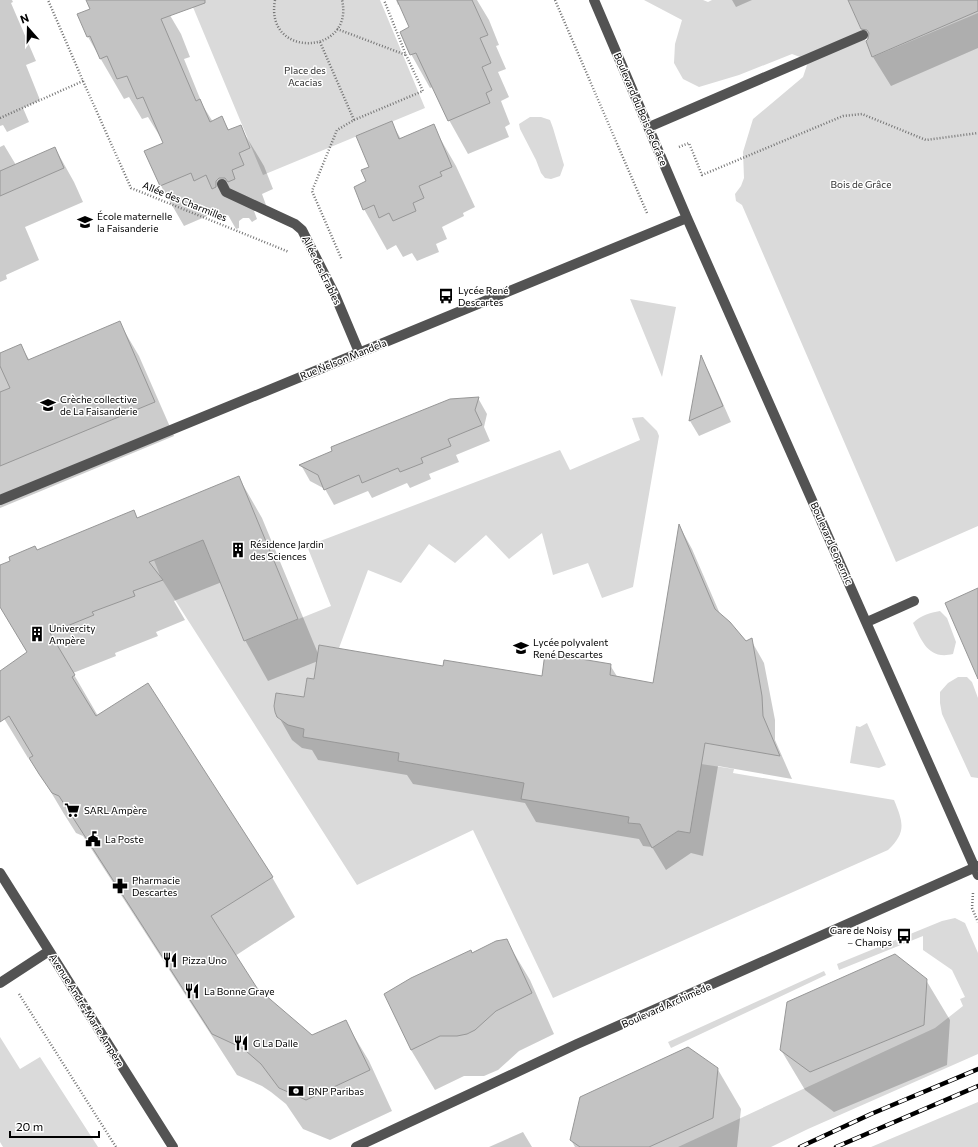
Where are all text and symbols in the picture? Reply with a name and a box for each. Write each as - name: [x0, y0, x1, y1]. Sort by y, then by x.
- north arrow: [8, 8, 48, 48]
- text: N: [18, 11, 31, 26]
- street label: Boulevard du Bois de Grâce: [612, 51, 670, 167]
- park label: Place des Acacias: [284, 64, 326, 88]
- park label: Bois de Grâce: [830, 178, 892, 190]
- street label: Allée des Charmilles: [141, 179, 229, 224]
- place label: École maternelle la Faisanderie: [97, 210, 172, 234]
- school or university icon: École maternelle la Faisanderie: [76, 213, 94, 231]
- street label: Allée des Érables: [300, 234, 344, 307]
- place label: Lycée René Descartes: [458, 284, 509, 308]
- bus stop icon: Lycée René Descartes: [437, 287, 455, 305]
- street label: Rue Nelson Mandela: [298, 336, 388, 382]
- place label: Crèche collective de La Faisanderie: [60, 393, 138, 417]
- school or university icon: Crèche collective de La Faisanderie: [39, 396, 57, 414]
- street label: Boulevard Copernic: [808, 500, 856, 586]
- place label: Résidence Jardin des Sciences: [250, 538, 324, 562]
- building icon: Résidence Jardin des Sciences: [229, 541, 247, 559]
- place label: Univercity Ampère: [49, 622, 95, 646]
- building icon: Univercity Ampère: [28, 625, 46, 643]
- place label: Lycée polyvalent René Descartes: [533, 636, 608, 660]
- school or university icon: Lycée polyvalent René Descartes: [512, 639, 530, 657]
- supermarket icon: SARL Ampère: [63, 801, 81, 819]
- place label: SARL Ampère: [84, 804, 147, 816]
- public building icon: La Poste: [84, 830, 102, 848]
- place label: La Poste: [105, 833, 144, 845]
- place label: Pharmacie Descartes: [132, 874, 180, 898]
- pharmacy icon: Pharmacie Descartes: [111, 877, 129, 895]
- place label: Gare de Noisy – Champs: [830, 924, 892, 948]
- bus stop icon: Gare de Noisy – Champs: [895, 927, 913, 945]
- street label: Avenue André-Marie Ampère: [47, 951, 127, 1069]
- restaurant icon: Pizza Uno: [161, 951, 179, 969]
- place label: Pizza Uno: [182, 954, 227, 966]
- street label: Boulevard Archimède: [619, 980, 713, 1030]
- restaurant icon: La Bonne Graye: [183, 982, 201, 1000]
- place label: La Bonne Graye: [204, 985, 275, 997]
- restaurant icon: G La Dalle: [232, 1034, 250, 1052]
- place label: G La Dalle: [253, 1037, 298, 1049]
- bank icon: BNP Paribas: [287, 1082, 305, 1100]
- place label: BNP Paribas: [308, 1085, 364, 1097]
- scale bar: [10, 1113, 99, 1139]
- text: 20 m: [16, 1119, 43, 1133]

